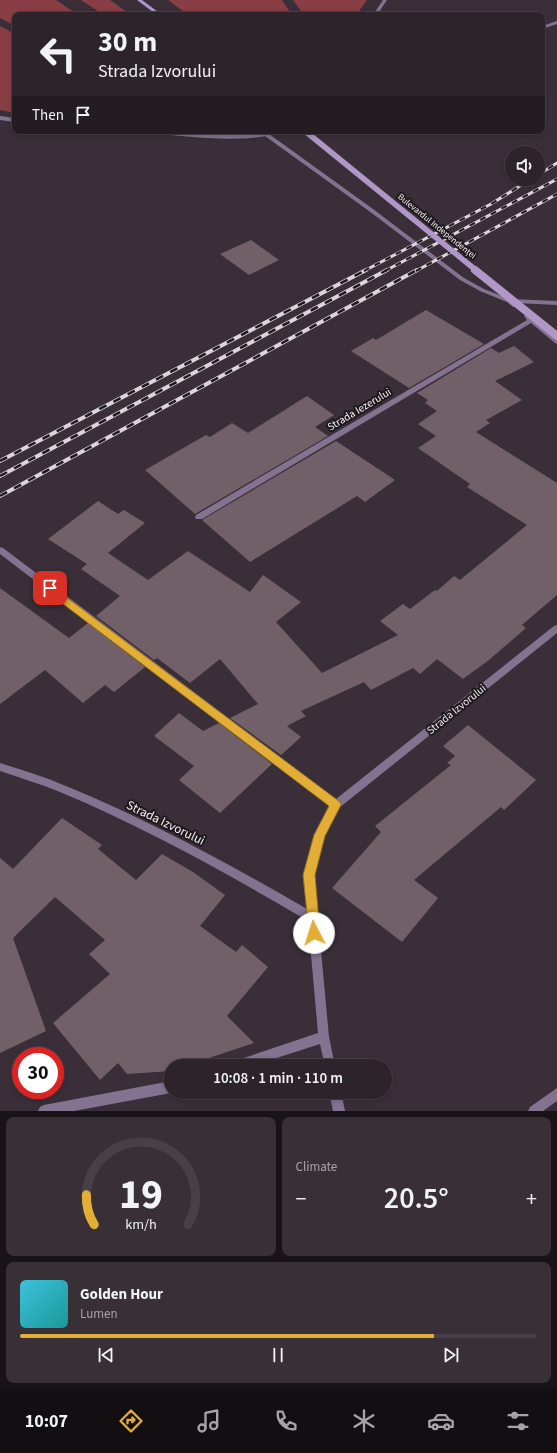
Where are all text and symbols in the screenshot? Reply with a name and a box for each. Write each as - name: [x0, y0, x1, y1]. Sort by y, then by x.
- text: 30 m: [98, 22, 157, 62]
- icon: left: [32, 28, 84, 80]
- text: Strada Izvorului: [98, 59, 216, 84]
- icon: arrive: [72, 104, 94, 126]
- text: Then: [32, 105, 64, 126]
- map controls: [505, 146, 545, 186]
- button: sound: [505, 146, 545, 186]
- street label: Bulevardul Independenței: [395, 191, 479, 262]
- street label: Strada Iezerului: [325, 384, 394, 434]
- pin: [33, 571, 67, 605]
- icon: arrive: [39, 577, 61, 599]
- street label: Strada Izvorului: [424, 681, 489, 738]
- street label: Strada Izvorului: [123, 796, 208, 850]
- position arrow: [293, 912, 335, 954]
- speed limit sign: 30: [12, 1047, 64, 1099]
- text: 10:08 · 1 min · 110 m: [213, 1068, 343, 1089]
- text: Climate: [296, 1158, 337, 1176]
- text: 19: [119, 1164, 163, 1224]
- text: 20.5°: [384, 1177, 449, 1220]
- text: −: [296, 1183, 306, 1215]
- text: +: [526, 1183, 537, 1215]
- text: km/h: [125, 1213, 157, 1234]
- text: Golden Hour: [80, 1284, 163, 1305]
- text: Lumen: [80, 1305, 118, 1323]
- icon: previous: [95, 1344, 117, 1366]
- icon: pause: [267, 1344, 289, 1366]
- icon: next: [440, 1344, 462, 1366]
- icon: directions: [117, 1407, 145, 1435]
- icon: music: [195, 1407, 223, 1435]
- icon: phone: [272, 1407, 300, 1435]
- icon: climate: [350, 1407, 378, 1435]
- icon: car: [427, 1407, 455, 1435]
- icon: filters: [504, 1407, 532, 1435]
- text: 10:07: [25, 1409, 68, 1434]

